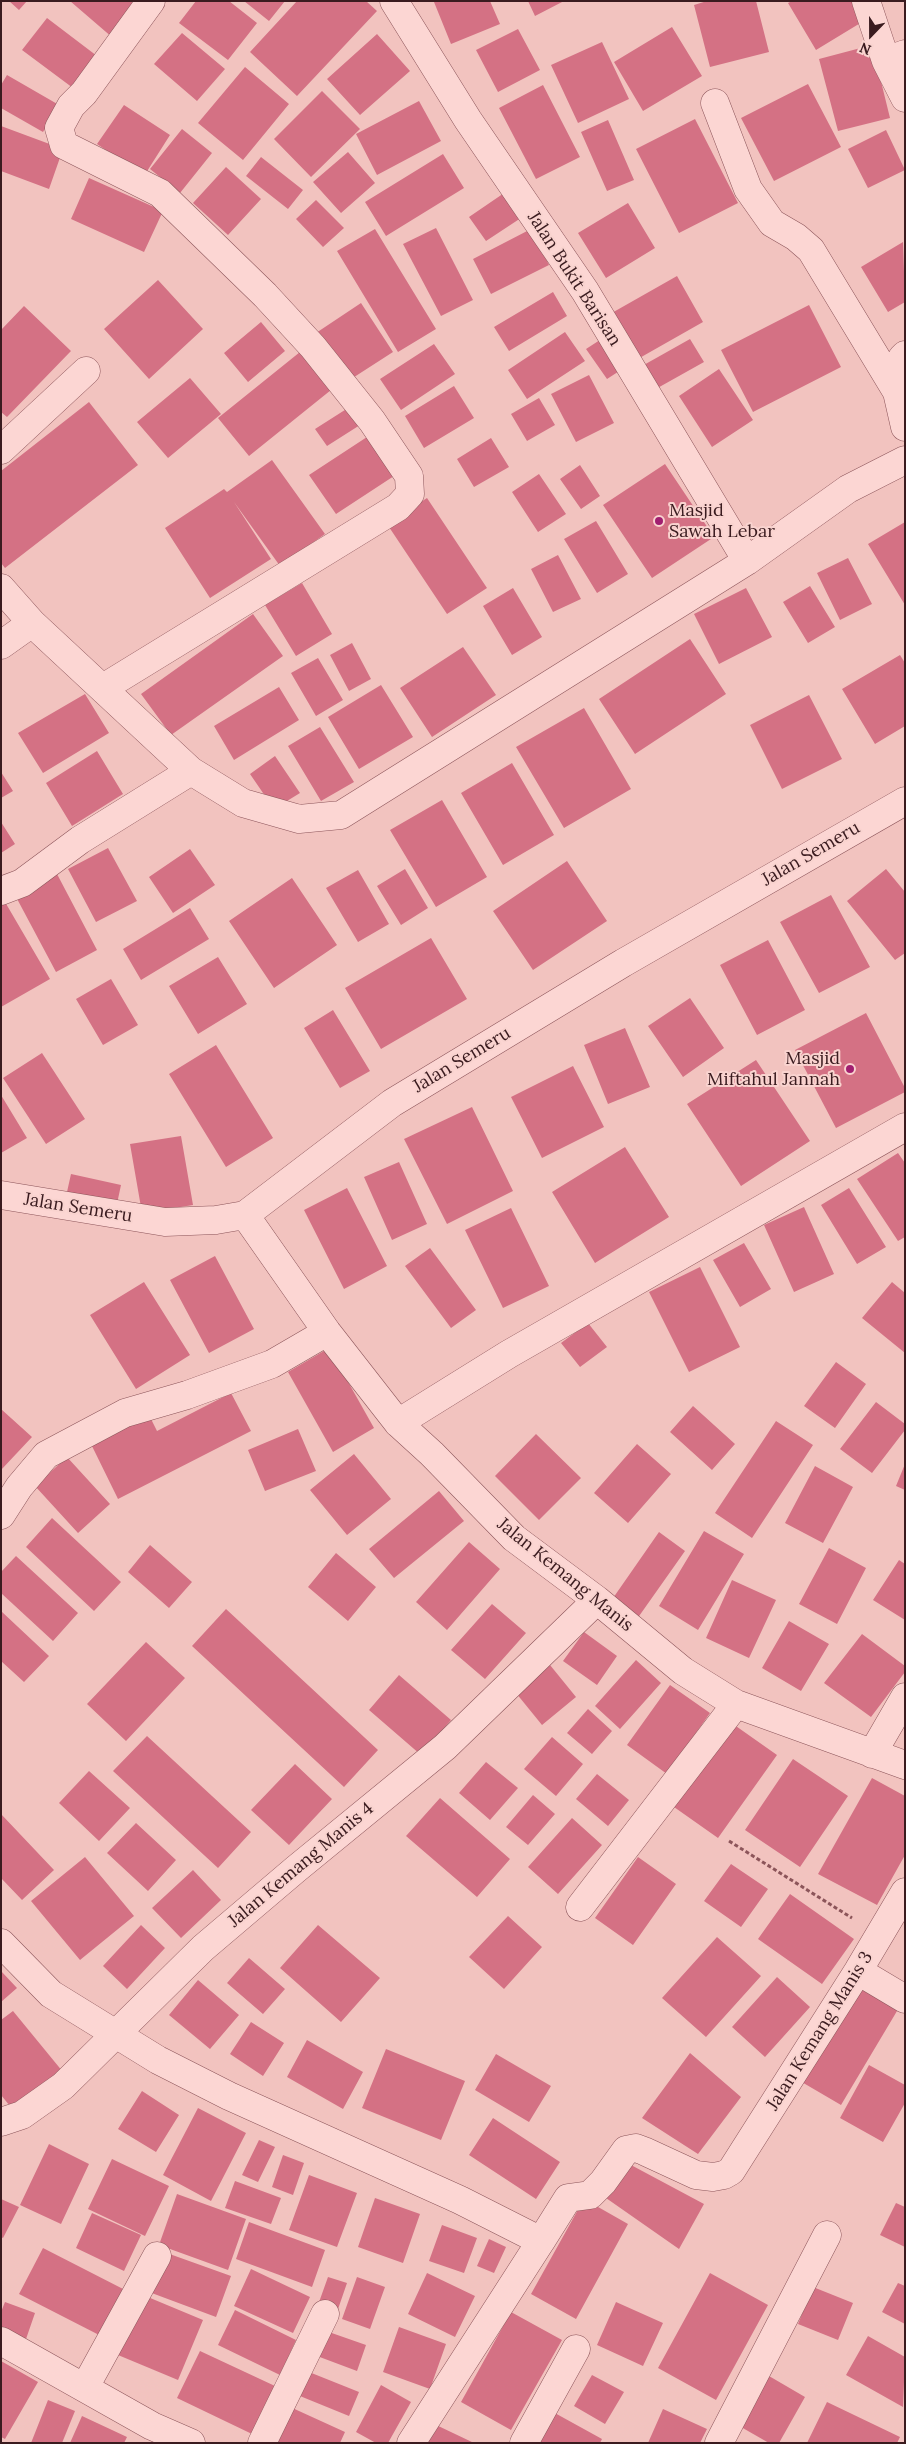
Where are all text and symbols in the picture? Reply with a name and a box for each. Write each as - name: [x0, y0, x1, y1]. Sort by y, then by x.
- north arrow: [846, 10, 896, 60]
- text: N: [857, 39, 874, 59]
- street label: Jalan Bukit Barisan: [522, 208, 626, 350]
- place label: Masjid Sawah Lebar: [669, 500, 775, 542]
- marker: Masjid Sawah Lebar: [653, 515, 665, 527]
- street label: Jalan Semeru: [758, 817, 864, 891]
- street label: Jalan Semeru: [409, 1022, 515, 1098]
- place label: Masjid Miftahul Jannah: [707, 1048, 840, 1090]
- marker: Masjid Miftahul Jannah: [844, 1063, 856, 1075]
- street label: Jalan Semeru: [22, 1189, 134, 1227]
- street label: Jalan Kemang Manis: [493, 1514, 637, 1636]
- street label: Jalan Kemang Manis 4: [224, 1798, 378, 1932]
- street label: Jalan Kemang Manis 3: [762, 1948, 878, 2114]

